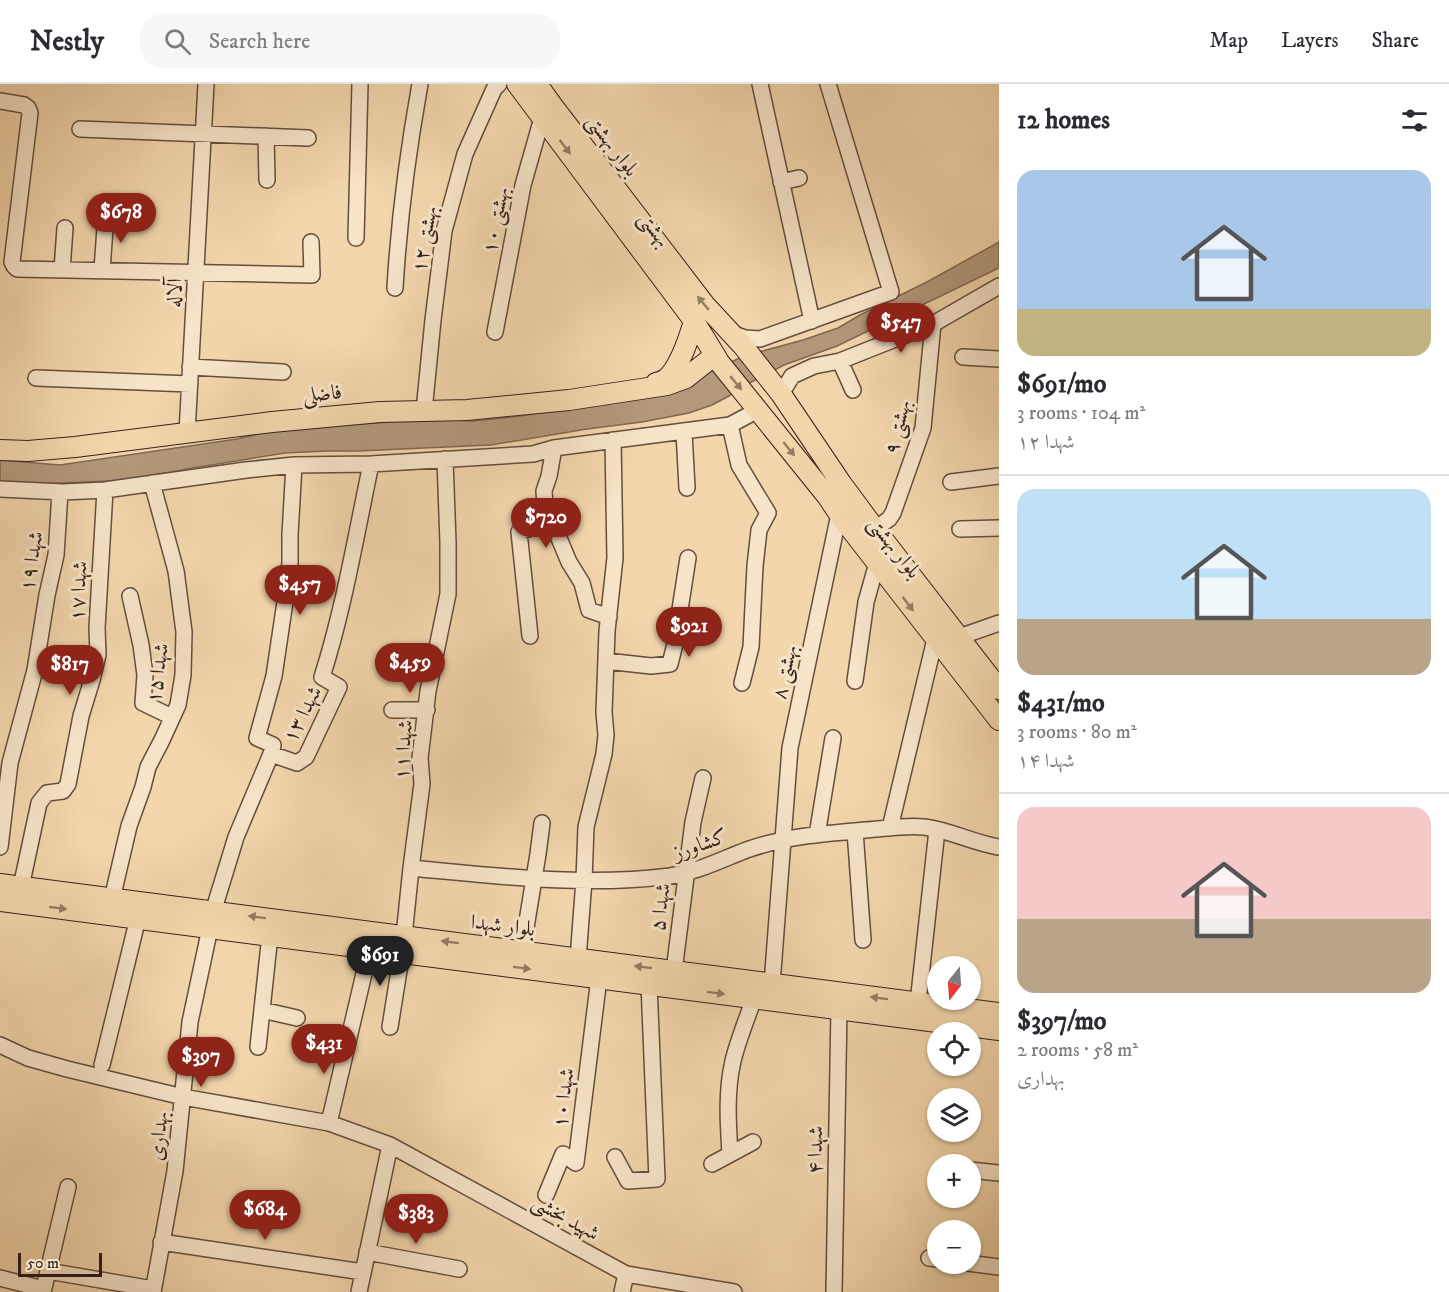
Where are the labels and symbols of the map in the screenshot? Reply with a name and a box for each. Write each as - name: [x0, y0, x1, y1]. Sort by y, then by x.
- street label: بلوار بهشتی: [579, 109, 644, 183]
- one-way arrow: [558, 140, 570, 155]
- street label: بهشتی ۱۰: [477, 185, 516, 256]
- pin: $678: [85, 193, 157, 244]
- street label: بهشتی ۱۲: [406, 204, 445, 275]
- street label: بهشتی: [631, 206, 676, 253]
- street label: آلاله: [160, 275, 189, 308]
- one-way arrow: [697, 295, 710, 311]
- pin: $547: [865, 303, 937, 354]
- one-way arrow: [729, 375, 742, 390]
- street label: فاضلی: [301, 379, 343, 411]
- street label: بهشتی ۹: [879, 397, 918, 457]
- one-way arrow: [782, 441, 795, 456]
- pin: $720: [510, 498, 582, 549]
- street label: بلوار بهشتی: [861, 511, 927, 585]
- street label: شهدا ۱۹: [14, 529, 50, 593]
- street label: شهدا ۱۷: [64, 560, 94, 622]
- pin: $457: [264, 565, 336, 616]
- one-way arrow: [902, 595, 914, 611]
- pin: $921: [653, 607, 725, 658]
- street label: شهدا ۱۵: [141, 641, 175, 705]
- pin: $459: [374, 643, 446, 694]
- street label: بهشتی ۸: [767, 643, 804, 702]
- pin: $817: [34, 645, 106, 696]
- street label: شهدا ۱۳: [278, 682, 328, 747]
- street label: شهدا ۱۱: [389, 719, 419, 781]
- street label: کشاورز: [668, 824, 731, 867]
- street label: شهدا ۵: [645, 882, 677, 933]
- one-way arrow: [49, 903, 68, 913]
- street label: بلوار شهدا: [469, 909, 537, 943]
- one-way arrow: [247, 913, 266, 922]
- pin: $691: [344, 936, 416, 987]
- one-way arrow: [441, 938, 460, 947]
- north arrow: [927, 956, 981, 1010]
- one-way arrow: [513, 963, 532, 973]
- one-way arrow: [634, 963, 653, 972]
- one-way arrow: [706, 988, 725, 998]
- one-way arrow: [869, 993, 888, 1002]
- pin: $431: [288, 1024, 360, 1075]
- pin: $397: [165, 1037, 237, 1088]
- street label: شهدا ۱۰: [547, 1067, 581, 1130]
- street label: بهداری: [143, 1110, 175, 1162]
- street label: شهدا ۴: [803, 1126, 829, 1174]
- street label: شهید بخشی: [527, 1189, 604, 1248]
- pin: $684: [229, 1190, 301, 1241]
- pin: $383: [380, 1194, 452, 1245]
- scale bar: [18, 1250, 102, 1278]

